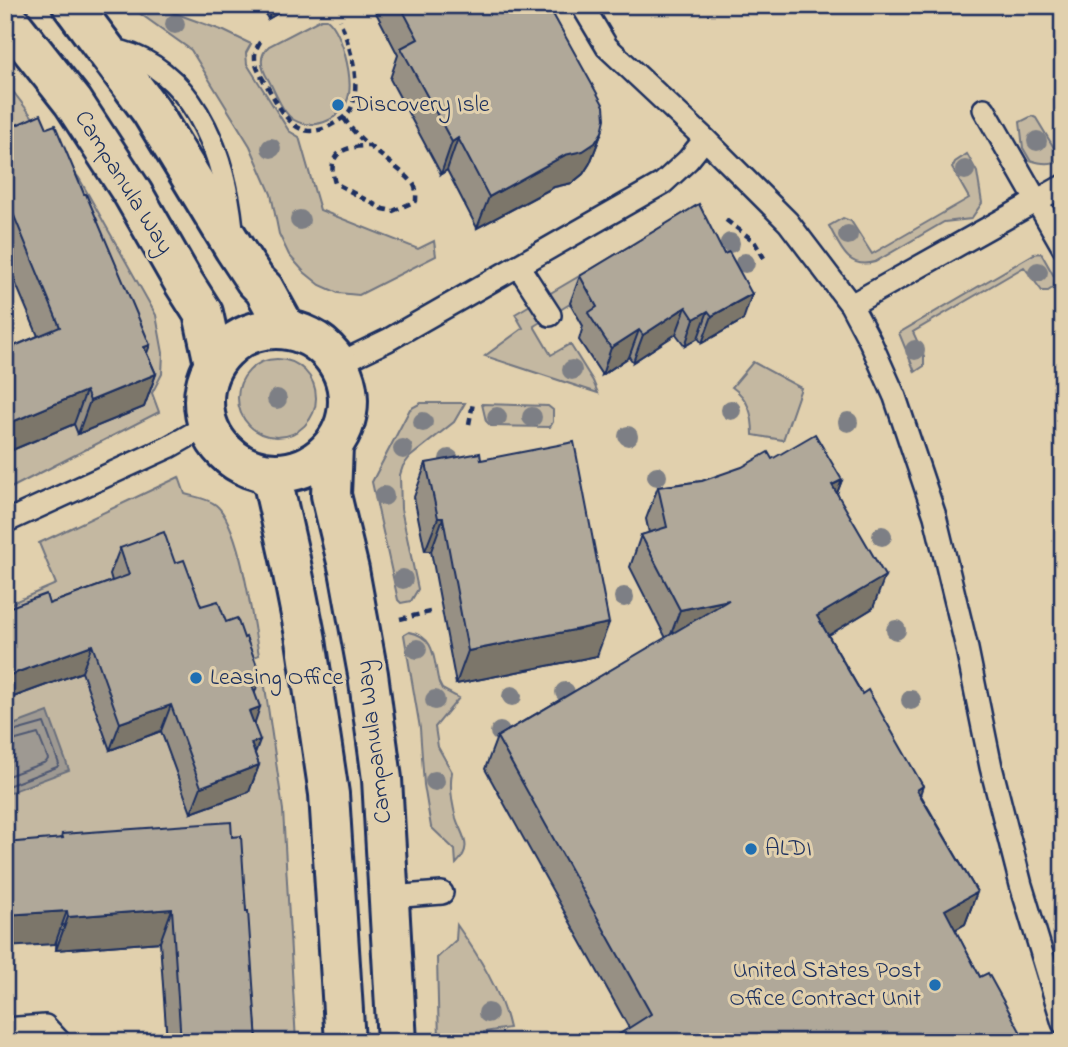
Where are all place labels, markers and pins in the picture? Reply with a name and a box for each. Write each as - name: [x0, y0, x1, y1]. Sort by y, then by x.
- place label: Discovery Isle: [351, 88, 490, 124]
- marker: Discovery Isle: [330, 97, 346, 113]
- place label: Leasing Office: [210, 661, 344, 696]
- marker: Leasing Office: [188, 670, 204, 686]
- place label: ALDI: [765, 832, 812, 867]
- marker: ALDI: [743, 841, 759, 857]
- place label: United States Post Office Contract Unit: [729, 954, 921, 1017]
- marker: United States Post Office Contract Unit: [927, 977, 943, 993]

